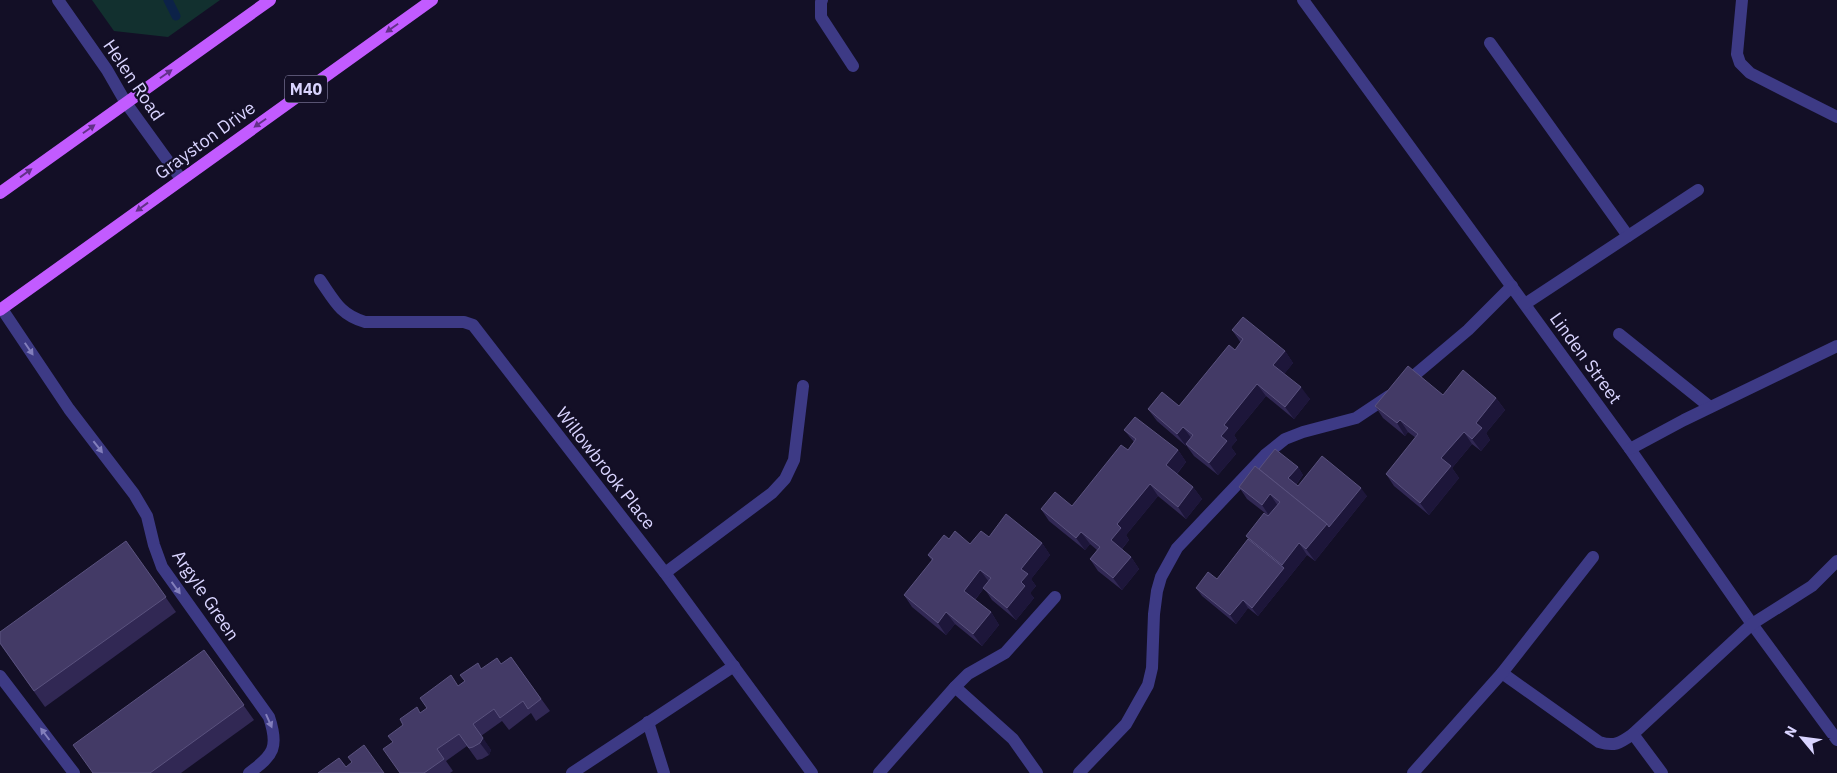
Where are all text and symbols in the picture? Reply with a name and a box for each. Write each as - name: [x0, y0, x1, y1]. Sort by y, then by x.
- one-way arrow: [385, 23, 399, 33]
- street label: Helen Road: [98, 35, 170, 125]
- one-way arrow: [159, 69, 172, 80]
- road number: M40: [285, 76, 327, 102]
- street label: Grayston Drive: [150, 96, 260, 184]
- one-way arrow: [254, 117, 267, 128]
- one-way arrow: [82, 124, 96, 134]
- one-way arrow: [19, 168, 32, 179]
- one-way arrow: [135, 202, 149, 212]
- street label: Linden Street: [1545, 308, 1627, 408]
- one-way arrow: [24, 343, 34, 356]
- street label: Willowbrook Place: [551, 402, 661, 534]
- one-way arrow: [93, 441, 104, 454]
- street label: Argyle Green: [167, 545, 245, 645]
- one-way arrow: [171, 581, 181, 595]
- one-way arrow: [265, 713, 274, 728]
- north arrow: [1777, 713, 1827, 763]
- text: N: [1780, 723, 1801, 740]
- one-way arrow: [40, 727, 50, 741]

